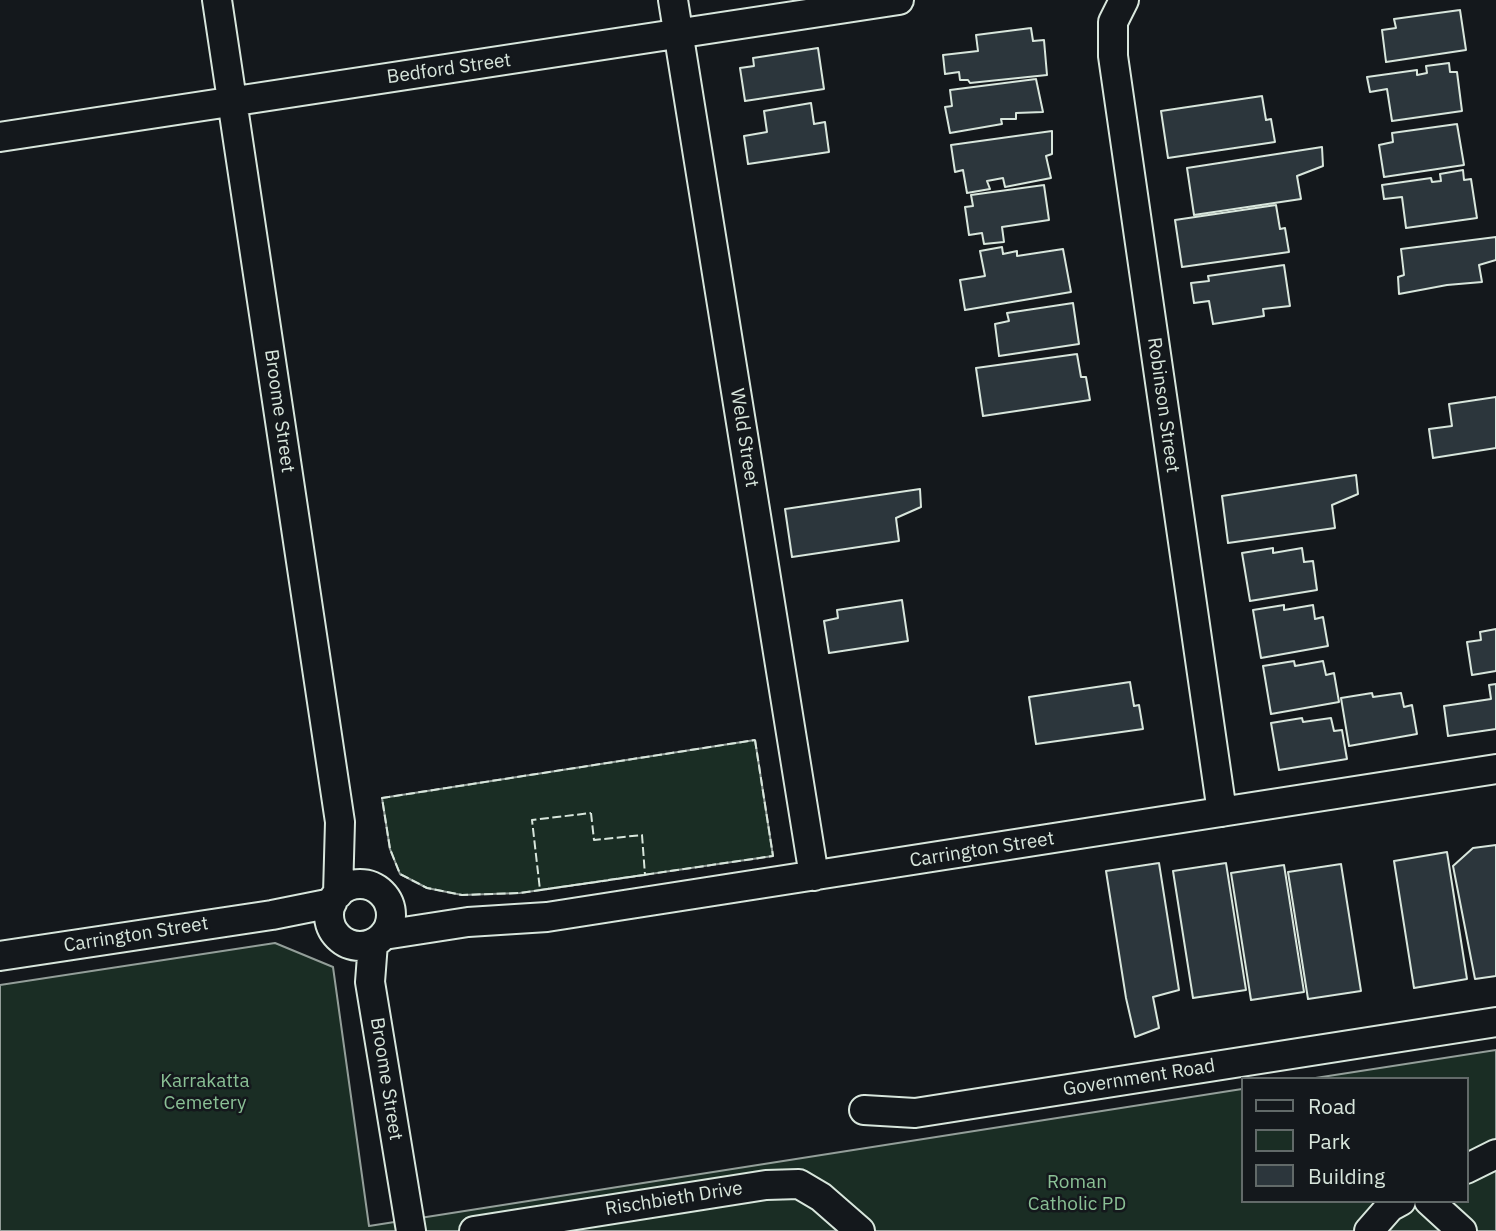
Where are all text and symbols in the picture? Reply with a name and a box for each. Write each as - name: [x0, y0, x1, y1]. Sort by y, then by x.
- street label: Bedford Street: [385, 49, 513, 89]
- street label: Robinson Street: [1142, 336, 1184, 474]
- street label: Broome Street: [259, 348, 299, 474]
- street label: Weld Street: [725, 387, 763, 489]
- street label: Carrington Street: [908, 827, 1056, 873]
- street label: Carrington Street: [62, 912, 210, 958]
- street label: Broome Street: [365, 1016, 407, 1142]
- street label: Government Road: [1061, 1055, 1217, 1101]
- park label: Karrakatta Cemetery: [160, 1071, 250, 1115]
- legend: [1240, 1077, 1468, 1203]
- text: Road: [1308, 1092, 1356, 1120]
- text: Park: [1308, 1127, 1351, 1155]
- text: Building: [1308, 1162, 1385, 1190]
- park label: Roman Catholic PD: [1028, 1172, 1126, 1216]
- street label: Rischbieth Drive: [604, 1177, 744, 1221]

